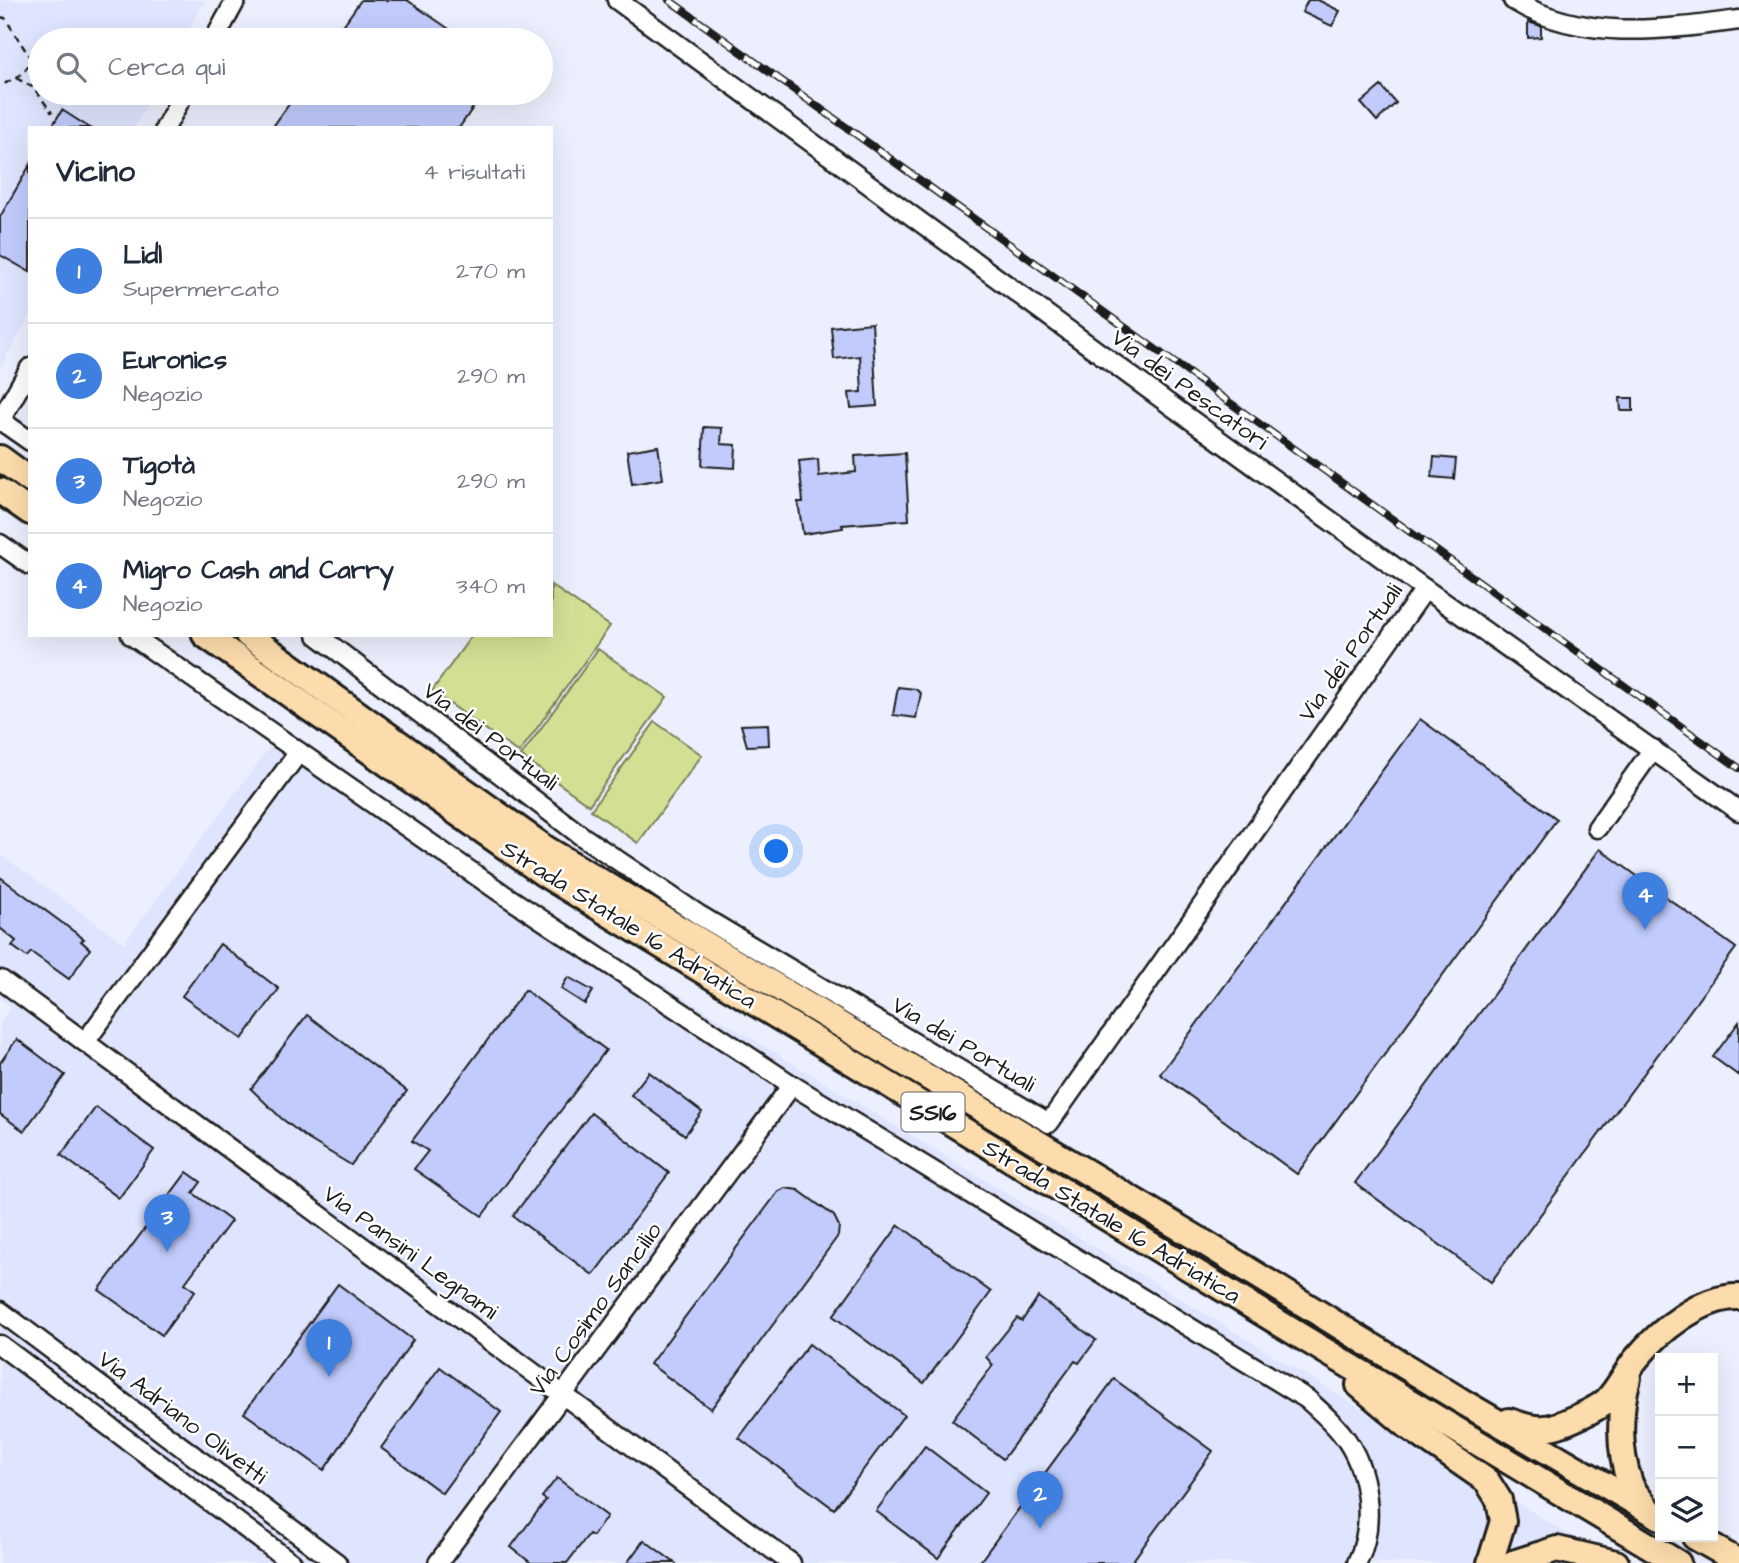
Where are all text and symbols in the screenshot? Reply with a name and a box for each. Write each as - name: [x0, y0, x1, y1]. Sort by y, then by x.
- search box: [28, 28, 553, 105]
- icon: search: [52, 48, 90, 86]
- text: Cerca qui: [108, 49, 225, 85]
- text: Vicino: [56, 151, 135, 193]
- text: 4 risultati: [423, 156, 525, 188]
- text: Lidl: [123, 237, 162, 273]
- text: 1: [78, 255, 80, 287]
- text: 270 m: [456, 255, 525, 287]
- text: Supermercato: [123, 273, 279, 305]
- street label: Via dei Pescatori: [1104, 321, 1275, 459]
- text: Euronics: [123, 342, 227, 378]
- text: 2: [72, 360, 86, 392]
- text: 290 m: [457, 360, 525, 392]
- text: Negozio: [123, 378, 202, 410]
- text: Tigotà: [123, 447, 195, 483]
- text: 3: [73, 465, 85, 497]
- text: 290 m: [457, 465, 525, 497]
- text: Negozio: [123, 483, 202, 515]
- text: Migro Cash and Carry: [123, 552, 394, 588]
- text: 4: [71, 570, 87, 602]
- text: 340 m: [456, 570, 525, 602]
- street label: Via dei Portuali: [1290, 576, 1412, 729]
- text: Negozio: [123, 588, 202, 620]
- street label: Via dei Portuali: [415, 674, 566, 800]
- street label: Strada Statale 16 Adriatica: [494, 832, 763, 1018]
- your location: [759, 834, 793, 868]
- pin: 4: [1622, 872, 1668, 930]
- street label: Via dei Portuali: [885, 988, 1042, 1101]
- road number: SS16: [902, 1092, 964, 1132]
- street label: Strada Statale 16 Adriatica: [976, 1131, 1247, 1313]
- street label: Via Pansini Legnami: [315, 1178, 505, 1329]
- pin: 3: [144, 1194, 190, 1252]
- street label: Via Cosimo Sancilio: [521, 1215, 671, 1404]
- pin: 1: [306, 1319, 352, 1377]
- street label: Via Adriano Olivetti: [91, 1343, 275, 1493]
- map controls: [1655, 1353, 1718, 1542]
- button: +: [1655, 1353, 1718, 1416]
- button: −: [1655, 1416, 1718, 1479]
- pin: 2: [1017, 1471, 1063, 1529]
- button: layers: [1655, 1479, 1718, 1542]

